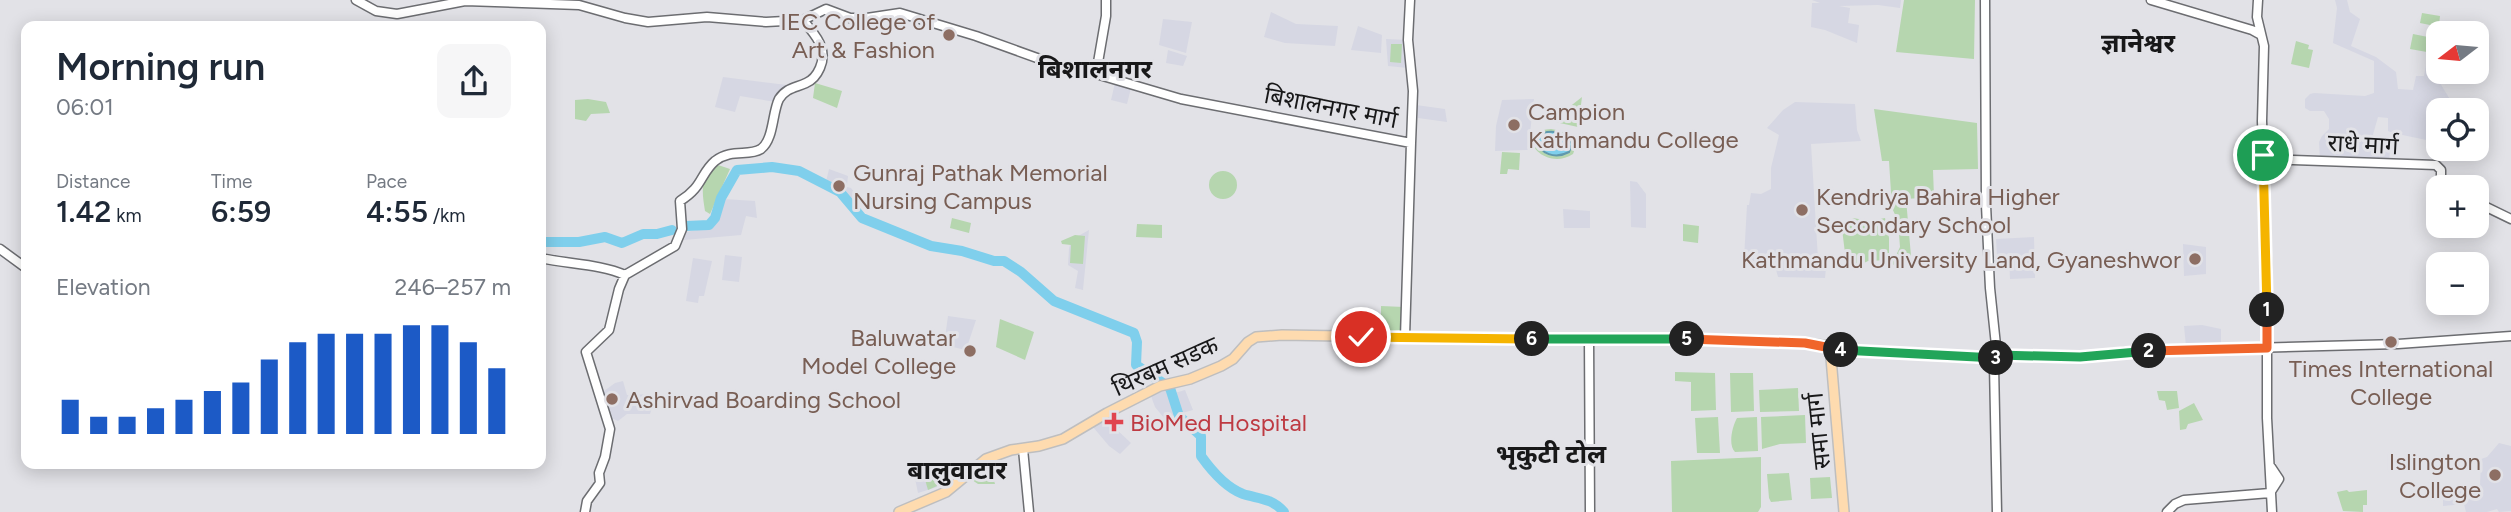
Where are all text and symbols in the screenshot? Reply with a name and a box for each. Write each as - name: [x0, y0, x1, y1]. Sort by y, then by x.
- place label: IEC College of Art & Fashion: [780, 7, 935, 64]
- north arrow: [2426, 21, 2488, 84]
- map controls: [2426, 21, 2489, 315]
- marker: IEC College of Art & Fashion: [941, 27, 957, 43]
- district label: ज्ञानेश्वर: [2101, 27, 2175, 59]
- text: Morning run: [56, 44, 265, 90]
- button: share: [437, 44, 511, 118]
- district label: बिशालनगर: [1038, 53, 1152, 85]
- street label: बिशालनगर मार्ग: [1262, 80, 1401, 134]
- text: 06:01: [56, 93, 114, 121]
- place label: Campion Kathmandu College: [1528, 97, 1739, 154]
- button: locate: [2426, 98, 2489, 161]
- marker: Campion Kathmandu College: [1506, 117, 1522, 133]
- pin: [2233, 125, 2293, 185]
- street label: राधे मार्ग: [2327, 128, 2400, 160]
- icon: arrive: [2244, 136, 2282, 174]
- place label: Gunraj Pathak Memorial Nursing Campus: [853, 158, 1108, 215]
- text: Distance: [56, 170, 130, 193]
- text: Time: [211, 170, 252, 193]
- text: Pace: [366, 170, 407, 193]
- button: +: [2426, 175, 2489, 238]
- marker: Gunraj Pathak Memorial Nursing Campus: [831, 178, 847, 194]
- place label: Kendriya Bahira Higher Secondary School: [1816, 182, 2060, 239]
- text: 1.42: [56, 193, 112, 230]
- text: 6:59: [211, 193, 271, 230]
- text: 4:55: [366, 193, 428, 230]
- marker: Kendriya Bahira Higher Secondary School: [1794, 202, 1810, 218]
- text: km: [112, 204, 142, 227]
- text: /km: [428, 204, 465, 227]
- place label: Kathmandu University Land, Gyaneshwor: [1741, 245, 2181, 274]
- marker: Kathmandu University Land, Gyaneshwor: [2187, 251, 2203, 267]
- button: −: [2426, 252, 2489, 315]
- text: Elevation: [56, 273, 151, 301]
- text: 246–257 m: [395, 273, 511, 301]
- pin: 1: [2250, 292, 2284, 328]
- text: 1: [2262, 298, 2271, 321]
- pin: [1331, 307, 1391, 367]
- icon: check: [1342, 318, 1380, 356]
- pin: 6: [1514, 322, 1550, 356]
- pin: 5: [1670, 322, 1704, 356]
- place label: Baluwatar Model College: [801, 323, 956, 380]
- text: 6: [1526, 327, 1537, 350]
- text: 5: [1681, 327, 1692, 350]
- street label: थिरबम सडक: [1108, 330, 1223, 402]
- pin: 4: [1824, 332, 1858, 368]
- pin: 2: [2132, 334, 2166, 368]
- marker: Times International College: [2383, 334, 2399, 350]
- text: 4: [1834, 338, 1847, 361]
- text: 2: [2143, 339, 2154, 362]
- pin: 3: [1979, 340, 2014, 376]
- marker: Baluwatar Model College: [962, 343, 978, 359]
- text: 3: [1990, 346, 2001, 369]
- place label: Times International College: [2289, 354, 2493, 411]
- place label: Ashirvad Boarding School: [626, 385, 901, 414]
- street label: समा मार्ग: [1799, 390, 1836, 471]
- marker: Ashirvad Boarding School: [604, 391, 620, 407]
- place label: BioMed Hospital: [1130, 408, 1307, 437]
- marker: BioMed Hospital: [1104, 412, 1124, 432]
- district label: भृकुटी टोल: [1496, 438, 1607, 470]
- place label: Islington College: [2389, 447, 2481, 504]
- district label: बालुवाटार: [907, 454, 1007, 486]
- marker: Islington College: [2487, 467, 2503, 483]

